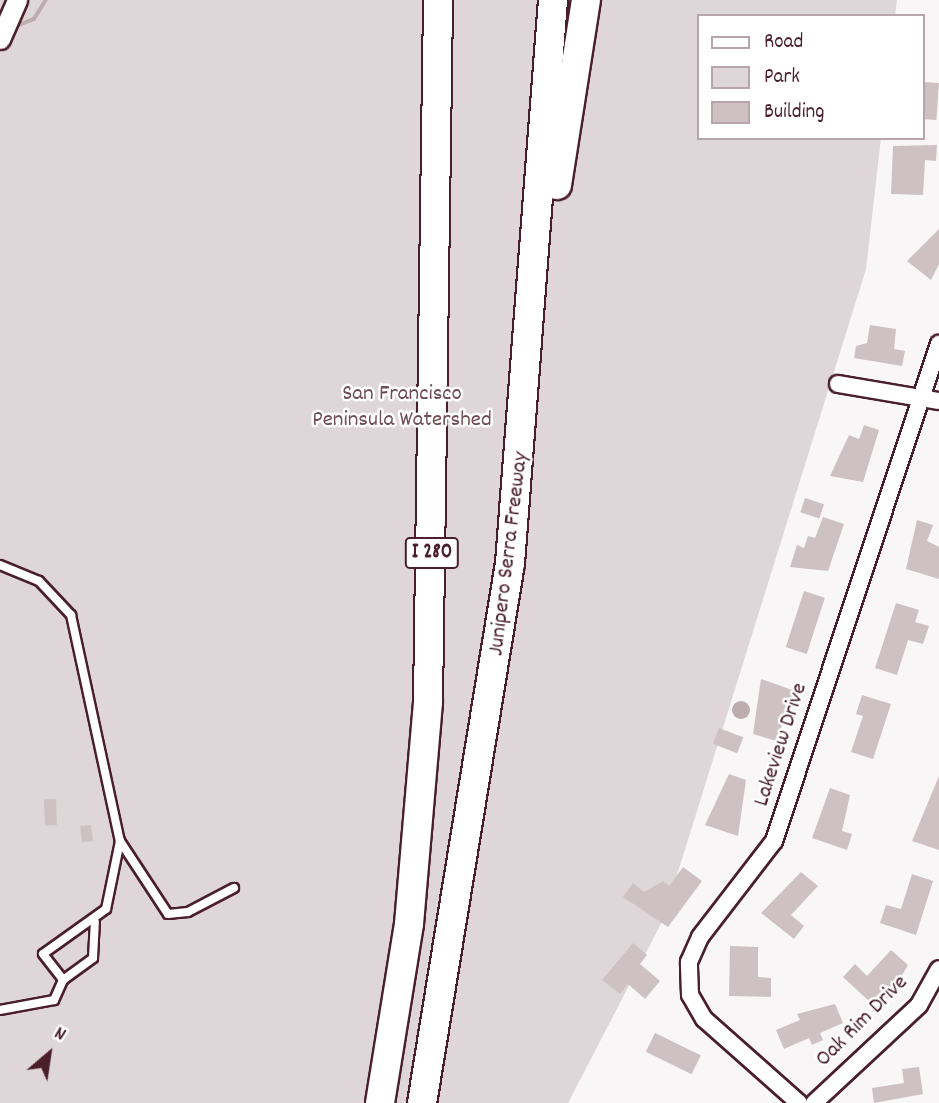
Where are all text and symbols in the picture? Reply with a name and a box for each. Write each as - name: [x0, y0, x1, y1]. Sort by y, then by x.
- legend: [698, 14, 925, 140]
- text: Road: [764, 28, 803, 58]
- text: Park: [764, 63, 800, 93]
- text: Building: [764, 98, 824, 128]
- park label: San Francisco Peninsula Watershed: [312, 381, 492, 435]
- street label: Junipero Serra Freeway: [484, 450, 536, 658]
- road number: I 280: [404, 536, 460, 570]
- street label: Lakeview Drive: [749, 680, 815, 810]
- street label: Oak Rim Drive: [811, 970, 915, 1074]
- north arrow: [14, 1019, 84, 1089]
- text: N: [49, 1021, 70, 1049]

